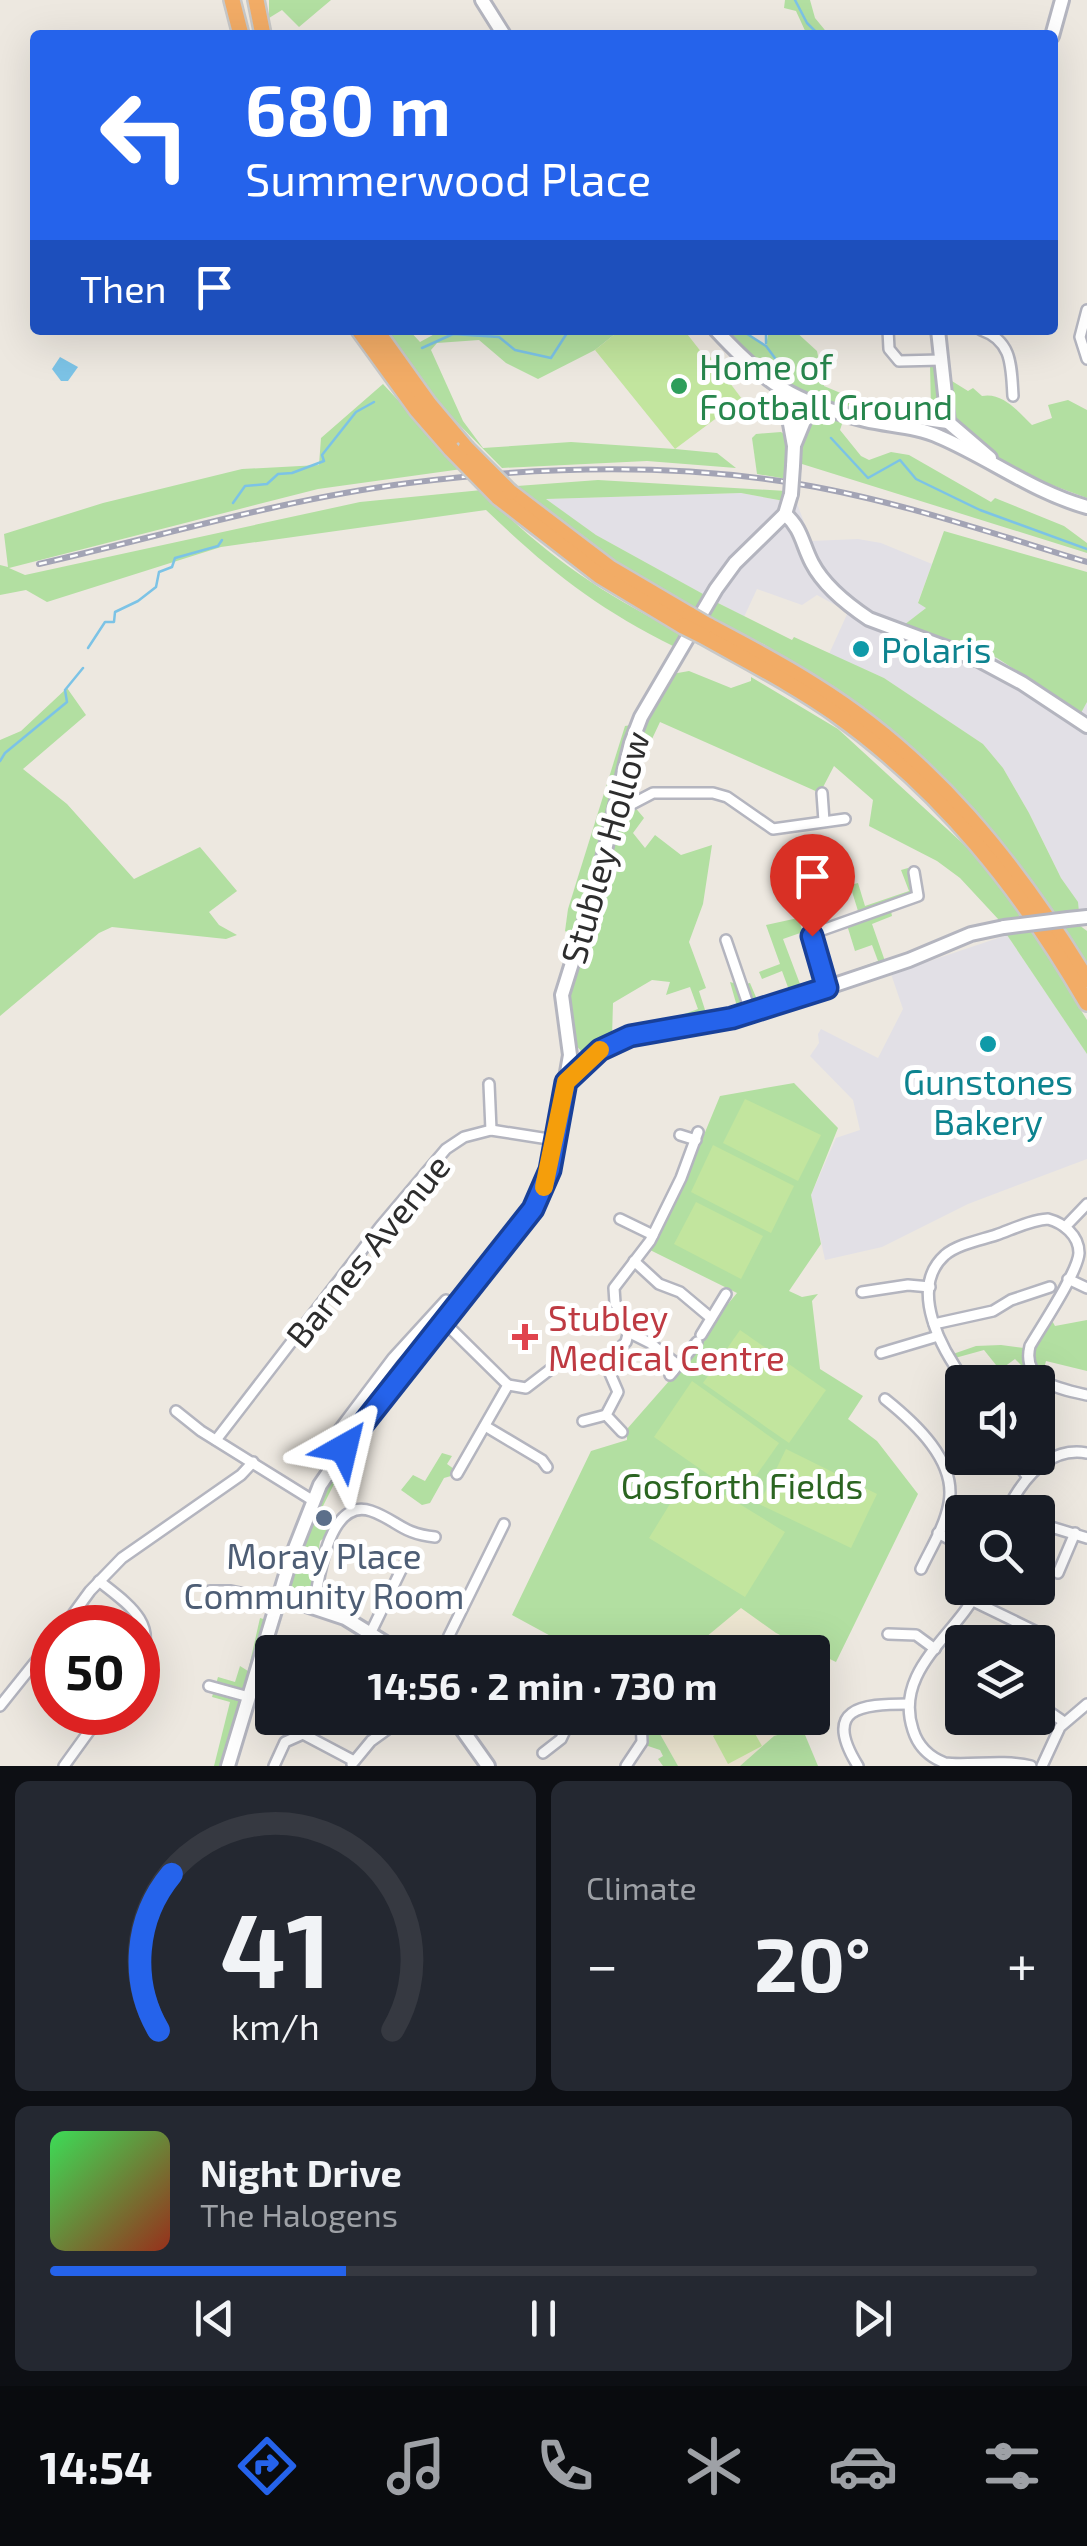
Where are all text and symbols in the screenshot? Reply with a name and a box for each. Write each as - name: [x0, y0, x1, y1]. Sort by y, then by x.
- text: 680 m: [245, 66, 451, 150]
- icon: left: [80, 70, 210, 200]
- text: Summerwood Place: [245, 151, 651, 205]
- icon: arrive: [187, 260, 242, 315]
- text: Then: [80, 265, 167, 311]
- place label: Home of Football Ground: [699, 345, 953, 427]
- marker: Home of Football Ground: [668, 375, 690, 397]
- place label: Polaris: [881, 628, 991, 670]
- marker: Polaris: [850, 638, 872, 660]
- street label: Stubley Hollow: [551, 726, 657, 968]
- pin: [770, 834, 855, 937]
- icon: arrive: [785, 849, 840, 904]
- marker: Gunstones Bakery: [977, 1033, 999, 1055]
- place label: Gunstones Bakery: [903, 1060, 1073, 1142]
- street label: Barnes Avenue: [276, 1145, 458, 1355]
- place label: Stubley Medical Centre: [548, 1296, 785, 1378]
- marker: Stubley Medical Centre: [512, 1324, 538, 1350]
- map controls: [945, 1365, 1055, 1735]
- button: sound: [945, 1365, 1055, 1475]
- position arrow: [292, 1396, 396, 1500]
- park label: Gosforth Fields: [621, 1464, 863, 1506]
- button: search: [945, 1495, 1055, 1605]
- marker: Moray Place Community Room: [313, 1507, 335, 1529]
- place label: Moray Place Community Room: [184, 1534, 464, 1616]
- speed limit sign: 50: [30, 1605, 160, 1735]
- button: layers: [945, 1625, 1055, 1735]
- text: 14:56 · 2 min · 730 m: [367, 1662, 718, 1708]
- text: Climate: [586, 1868, 697, 1906]
- text: 41: [220, 1884, 331, 2009]
- text: 20°: [754, 1917, 871, 2007]
- text: −: [586, 1930, 618, 1996]
- text: +: [1007, 1930, 1037, 1996]
- text: km/h: [231, 2004, 320, 2047]
- text: Night Drive: [200, 2149, 402, 2195]
- text: The Halogens: [200, 2195, 398, 2233]
- icon: previous: [187, 2291, 242, 2346]
- icon: pause: [516, 2291, 571, 2346]
- icon: next: [845, 2291, 900, 2346]
- icon: directions: [232, 2431, 302, 2501]
- icon: music: [381, 2431, 451, 2501]
- icon: phone: [530, 2431, 600, 2501]
- icon: climate: [679, 2431, 749, 2501]
- icon: car: [828, 2431, 898, 2501]
- icon: filters: [977, 2431, 1047, 2501]
- text: 14:54: [40, 2439, 153, 2493]

